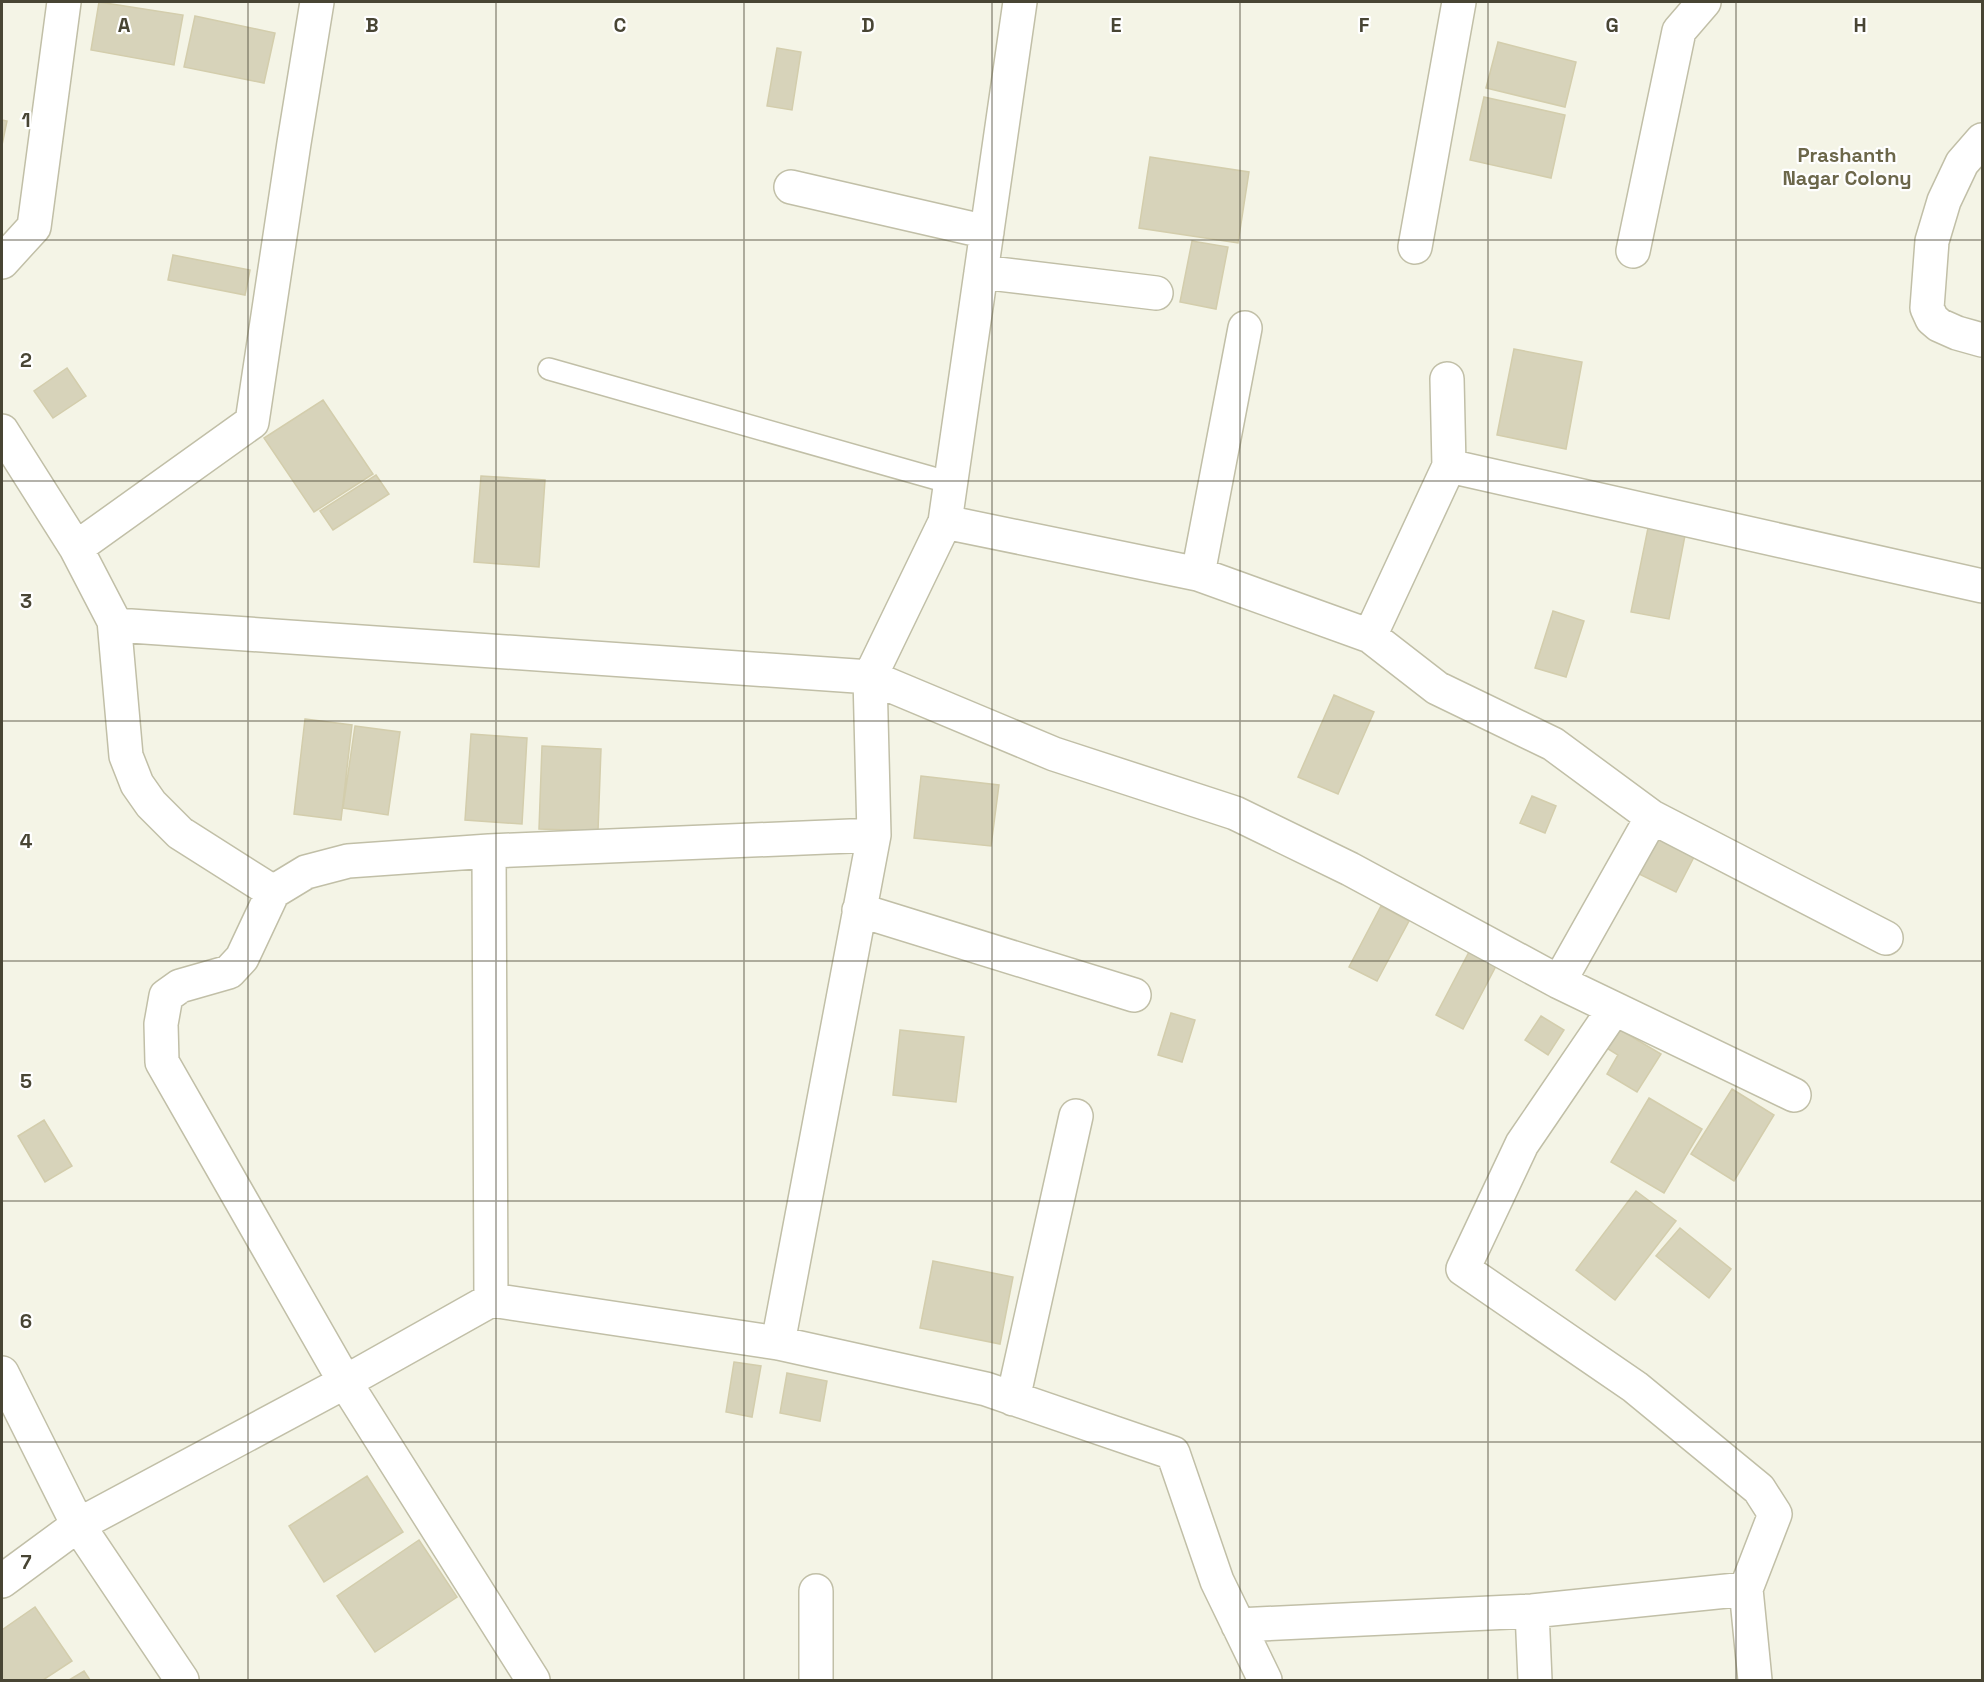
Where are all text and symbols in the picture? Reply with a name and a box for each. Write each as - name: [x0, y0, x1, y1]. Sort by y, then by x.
- text: A: [118, 12, 131, 38]
- text: B: [365, 12, 379, 38]
- text: C: [614, 12, 627, 38]
- text: D: [861, 12, 875, 38]
- text: E: [1110, 12, 1122, 38]
- text: F: [1359, 12, 1370, 38]
- text: G: [1605, 12, 1619, 38]
- text: H: [1853, 12, 1867, 38]
- text: 1: [21, 107, 31, 133]
- district label: Prashanth Nagar Colony: [1782, 142, 1912, 191]
- text: 2: [20, 347, 32, 373]
- text: 3: [20, 588, 32, 614]
- text: 4: [20, 828, 33, 854]
- text: 5: [20, 1068, 32, 1094]
- text: 6: [20, 1308, 32, 1334]
- text: 7: [20, 1549, 32, 1575]

